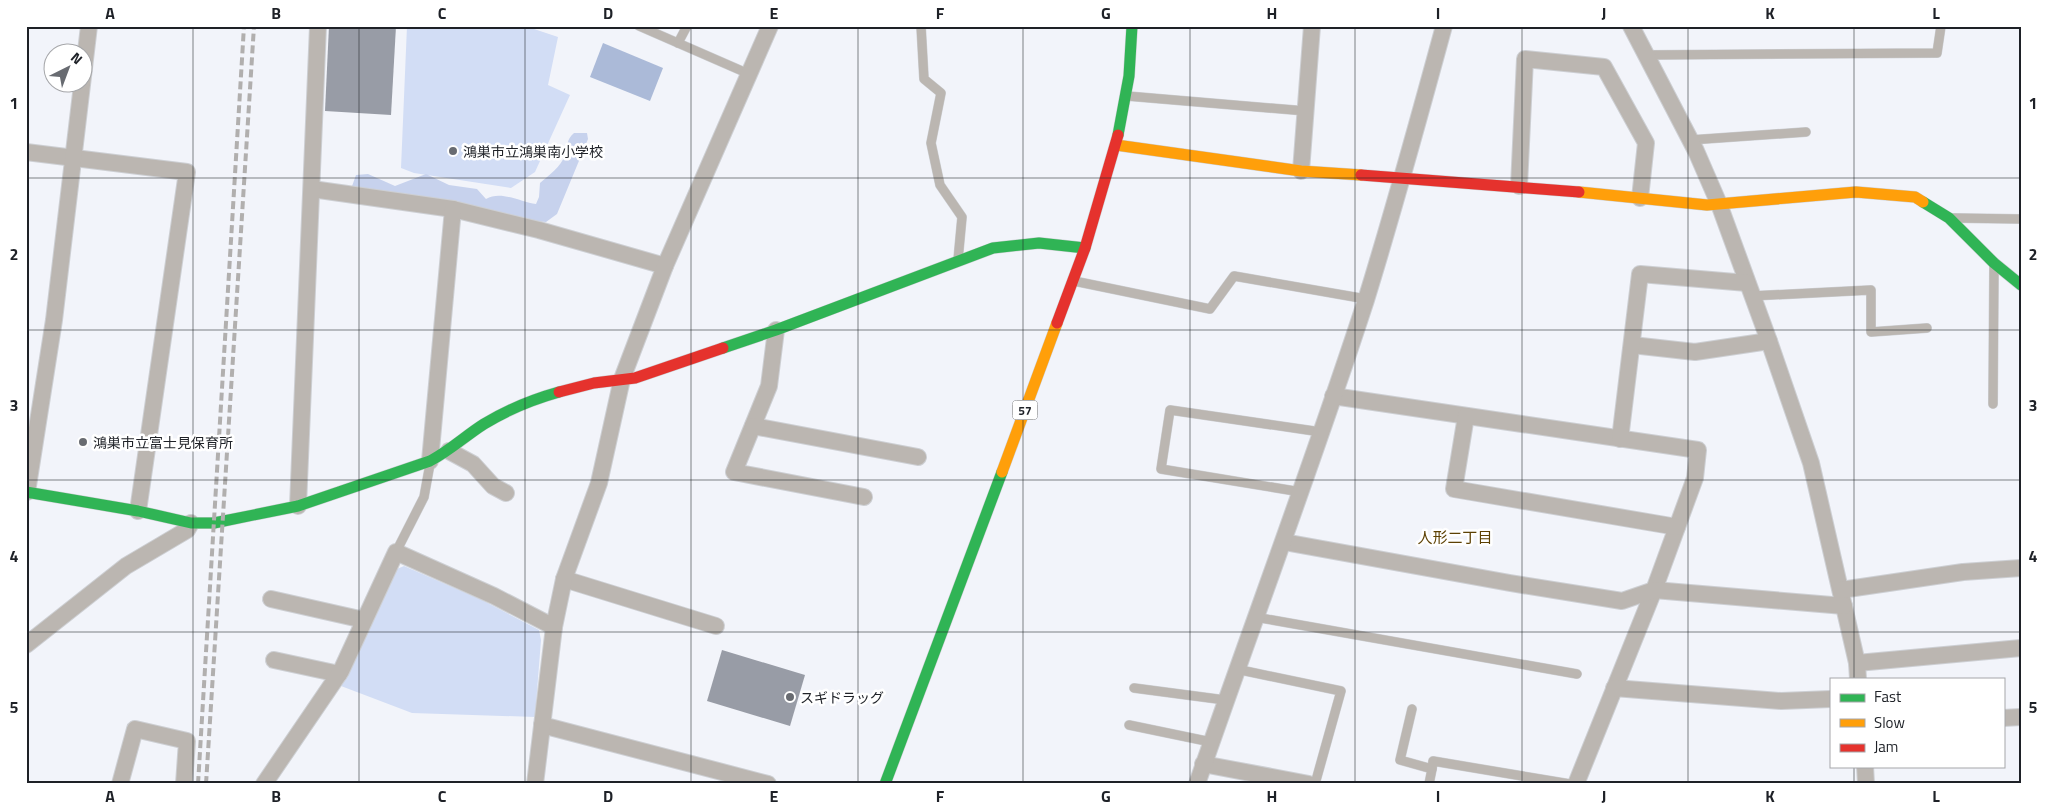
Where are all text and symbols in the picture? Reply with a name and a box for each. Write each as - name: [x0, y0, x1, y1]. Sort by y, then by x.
- text: A: [105, 1, 115, 25]
- text: B: [271, 1, 281, 25]
- text: C: [438, 1, 447, 25]
- text: D: [603, 1, 613, 25]
- text: E: [770, 1, 779, 25]
- text: F: [936, 1, 945, 25]
- text: G: [1101, 1, 1111, 25]
- text: H: [1267, 1, 1277, 25]
- text: I: [1436, 1, 1440, 25]
- text: J: [1602, 1, 1606, 25]
- text: K: [1765, 1, 1775, 25]
- text: L: [1932, 1, 1940, 25]
- north arrow: [42, 42, 92, 92]
- text: N: [66, 47, 88, 69]
- text: 1: [10, 91, 18, 115]
- text: 1: [2029, 91, 2037, 115]
- place label: 鴻巣市立鴻巣南小学校: [463, 141, 603, 162]
- marker: 鴻巣市立鴻巣南小学校: [447, 145, 459, 157]
- text: 2: [10, 242, 18, 266]
- text: 2: [2029, 242, 2037, 266]
- text: 3: [10, 393, 18, 417]
- text: 3: [2029, 393, 2037, 417]
- road number: 57: [1012, 400, 1038, 420]
- place label: 鴻巣市立富士見保育所: [93, 432, 233, 453]
- marker: 鴻巣市立富士見保育所: [77, 436, 89, 448]
- district label: 人形二丁目: [1417, 526, 1493, 549]
- text: 4: [10, 544, 19, 568]
- text: 4: [2029, 544, 2038, 568]
- legend: [1830, 678, 2004, 768]
- text: Fast: [1874, 685, 1902, 708]
- place label: スギドラッグ: [800, 687, 884, 708]
- marker: スギドラッグ: [784, 691, 796, 703]
- text: 5: [10, 695, 19, 719]
- text: 5: [2029, 695, 2038, 719]
- text: Slow: [1874, 711, 1905, 734]
- text: Jam: [1874, 735, 1898, 758]
- text: A: [105, 784, 115, 808]
- text: B: [271, 784, 281, 808]
- text: C: [438, 784, 447, 808]
- text: D: [603, 784, 613, 808]
- text: E: [770, 784, 779, 808]
- text: F: [936, 784, 945, 808]
- text: G: [1101, 784, 1111, 808]
- text: H: [1267, 784, 1277, 808]
- text: I: [1436, 784, 1440, 808]
- text: J: [1602, 784, 1606, 808]
- text: K: [1765, 784, 1775, 808]
- text: L: [1932, 784, 1940, 808]

